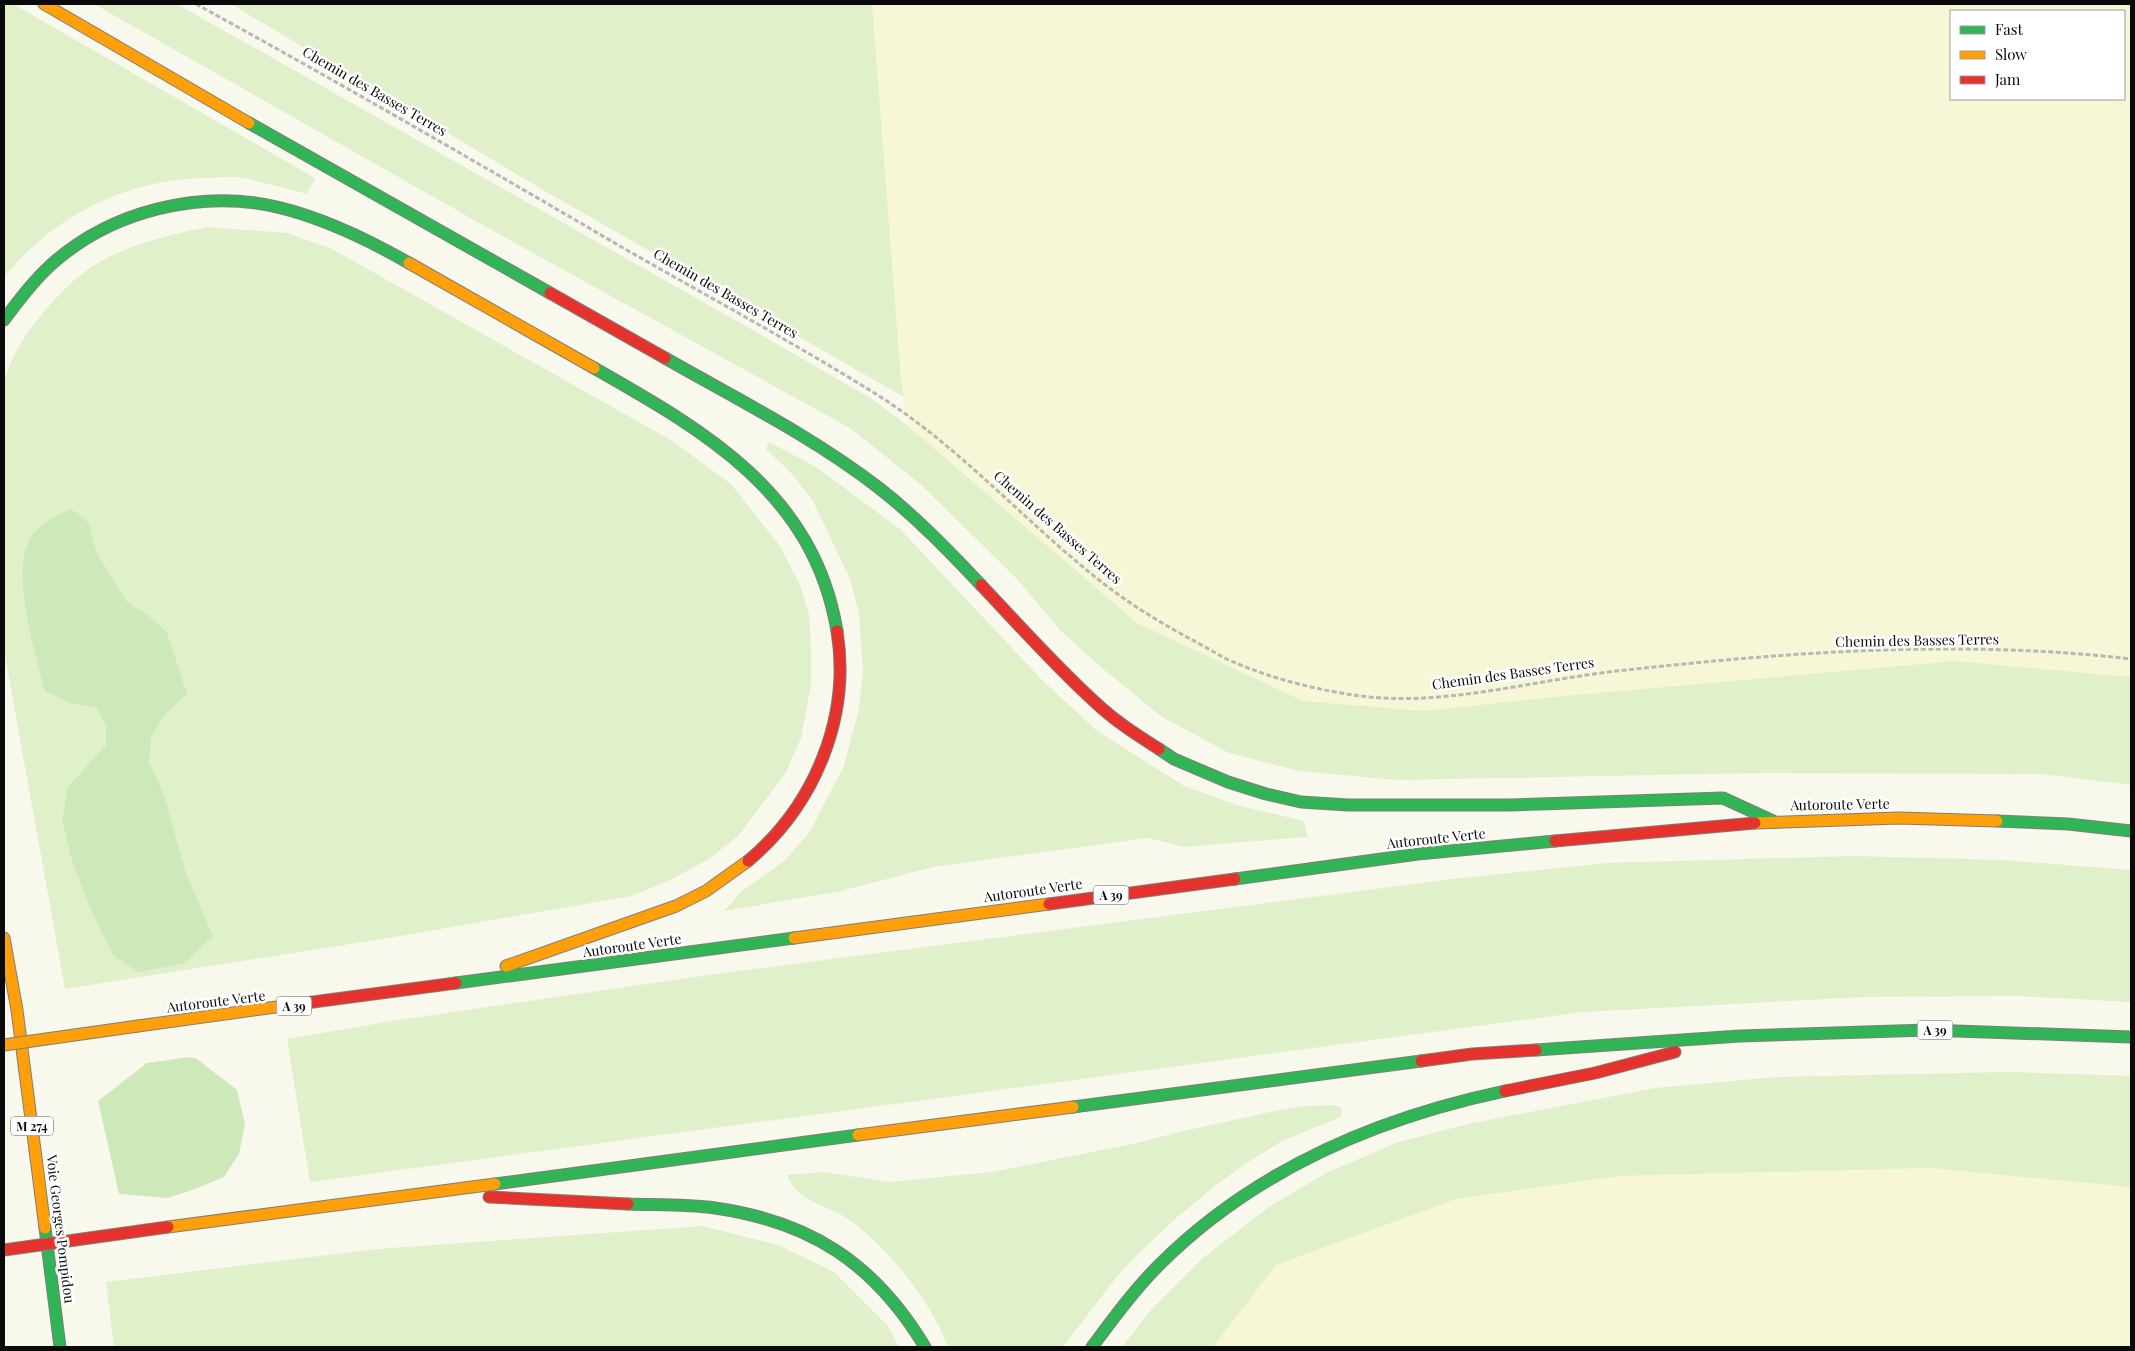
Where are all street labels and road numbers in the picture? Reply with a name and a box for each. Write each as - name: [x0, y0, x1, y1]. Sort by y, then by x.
- street label: Chemin des Basses Terres: [299, 42, 451, 140]
- street label: Chemin des Basses Terres: [650, 244, 802, 342]
- street label: Chemin des Basses Terres: [990, 466, 1126, 588]
- street label: Chemin des Basses Terres: [1835, 629, 1999, 651]
- street label: Chemin des Basses Terres: [1431, 652, 1595, 694]
- street label: Autoroute Verte: [1789, 794, 1890, 814]
- street label: Autoroute Verte: [1385, 823, 1486, 853]
- street label: Autoroute Verte: [982, 874, 1083, 906]
- road number: A 39: [1094, 886, 1128, 904]
- street label: Autoroute Verte: [581, 929, 682, 961]
- street label: Autoroute Verte: [165, 986, 266, 1017]
- road number: A 39: [276, 996, 312, 1016]
- road number: A 39: [1918, 1020, 1952, 1040]
- road number: M 274: [11, 1116, 53, 1136]
- street label: Voie Georges Pompidou: [42, 1153, 80, 1304]

